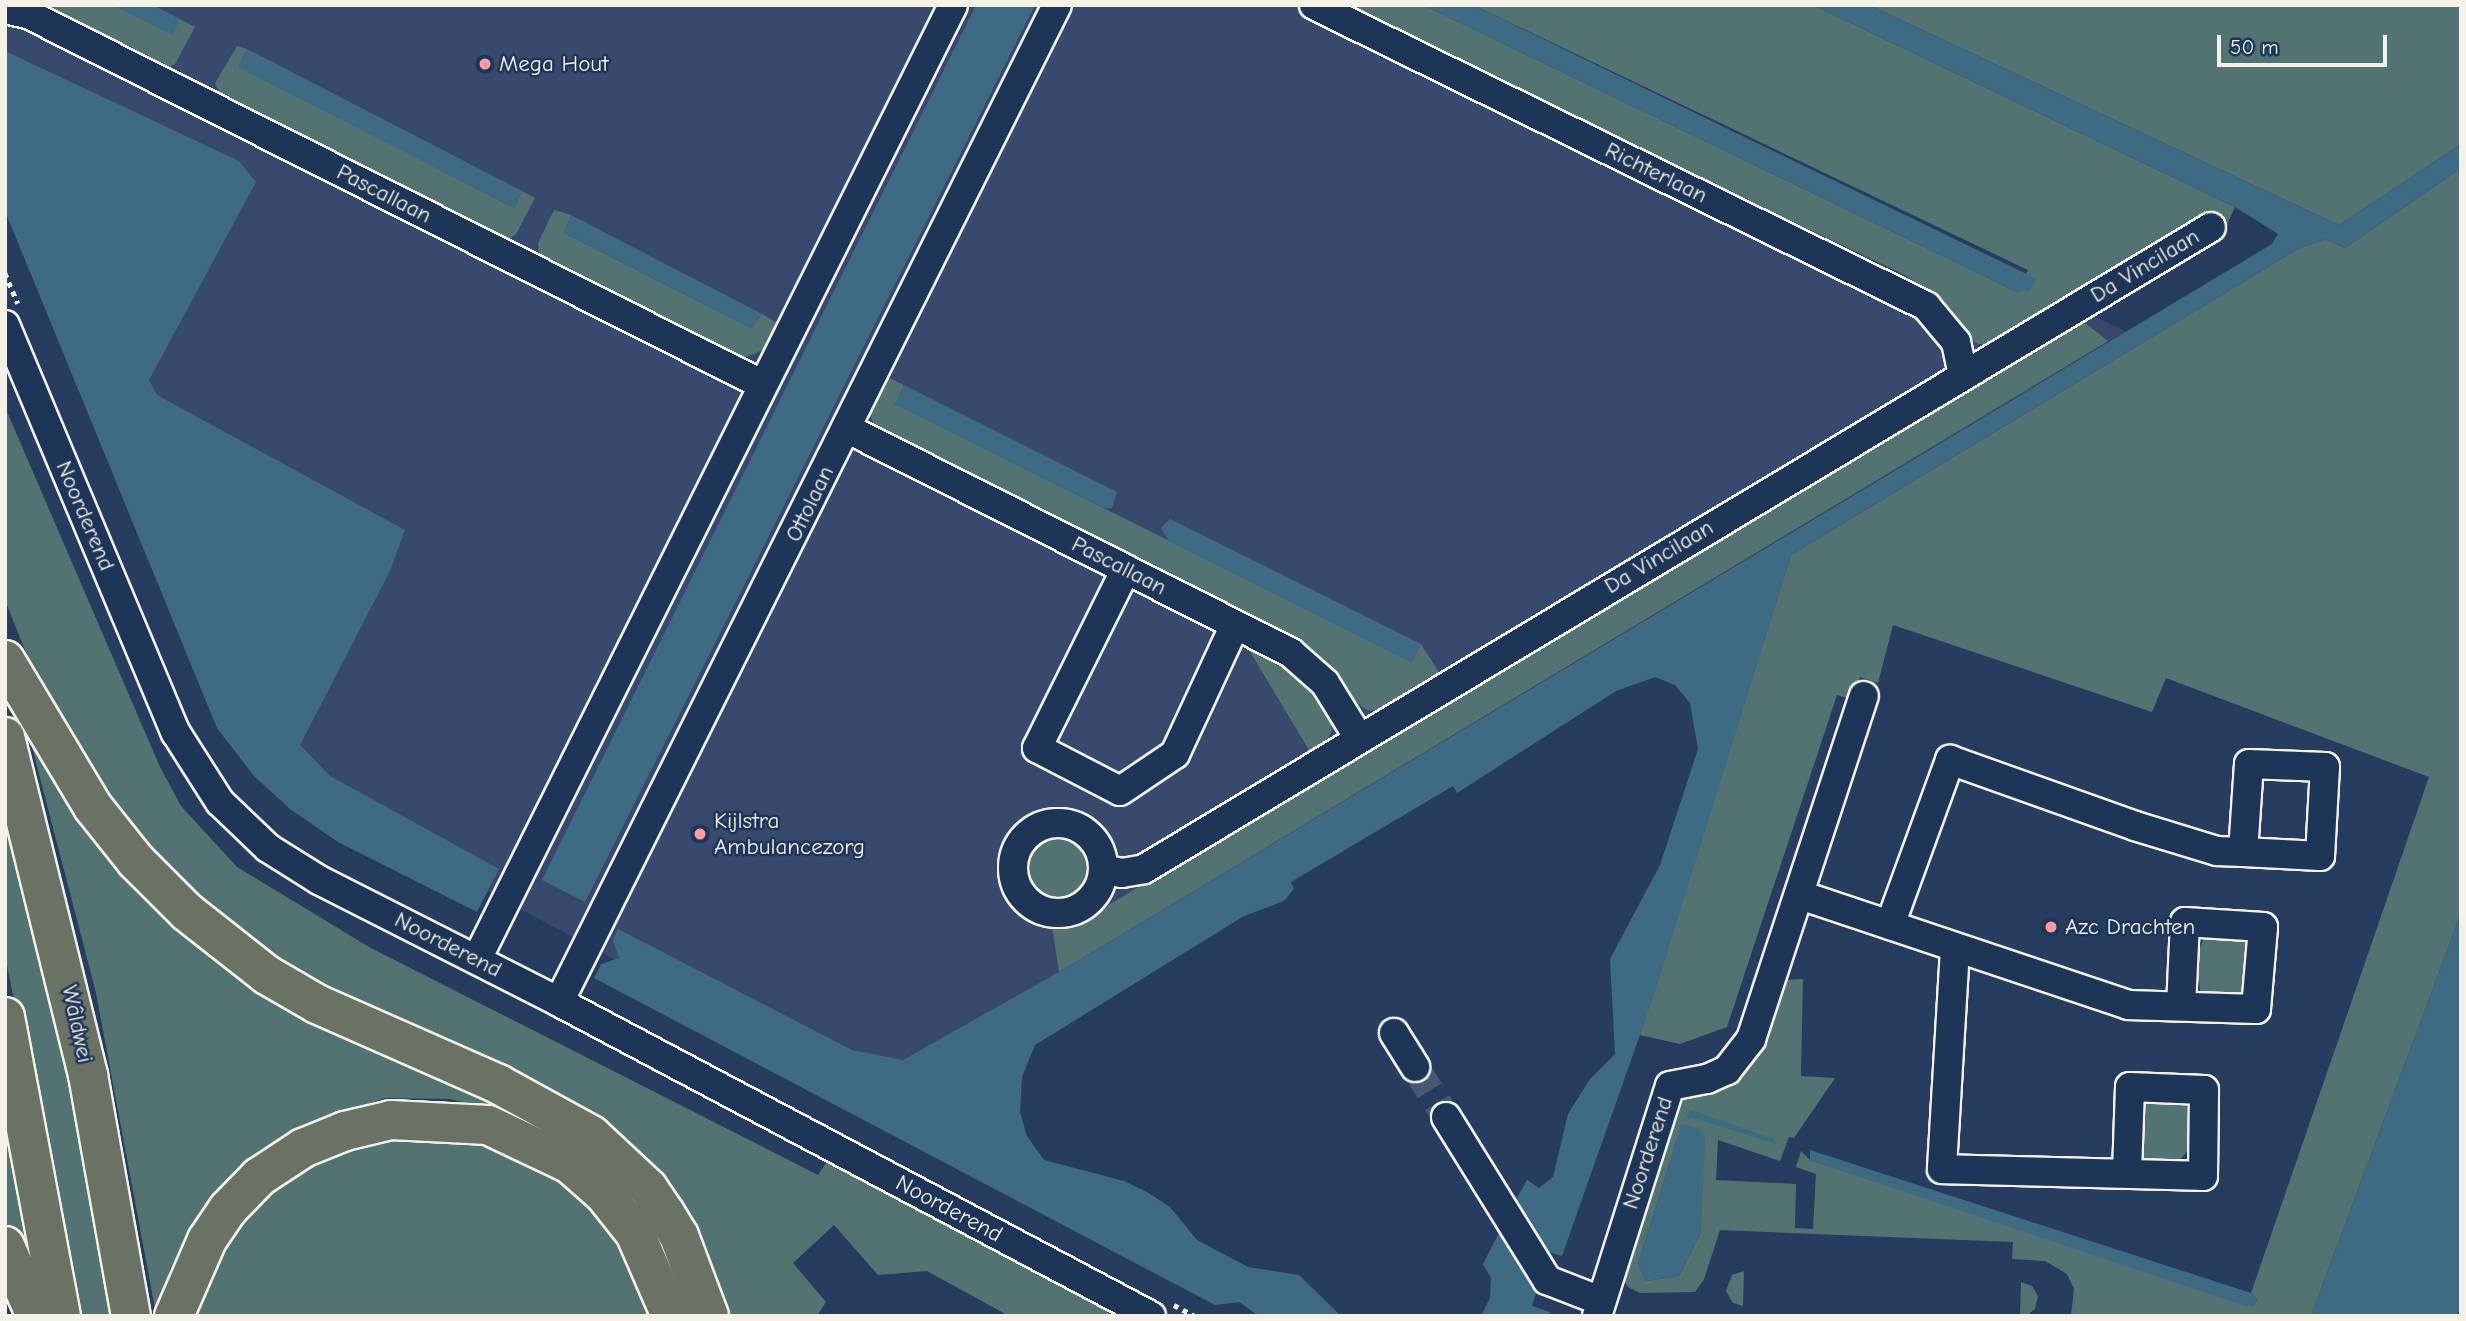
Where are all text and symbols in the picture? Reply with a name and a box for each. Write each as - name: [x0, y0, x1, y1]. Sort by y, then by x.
- scale bar: [2221, 21, 2391, 65]
- text: 50 m: [2230, 35, 2279, 59]
- place label: Mega Hout: [499, 50, 609, 78]
- marker: Mega Hout: [477, 56, 493, 72]
- street label: Richterlaan: [1600, 136, 1712, 210]
- street label: Pascallaan: [332, 158, 436, 230]
- street label: Da Vincilaan: [2086, 223, 2204, 309]
- street label: Noorderend: [49, 457, 121, 575]
- street label: Ottolaan: [780, 462, 840, 546]
- street label: Da Vincilaan: [1600, 514, 1718, 600]
- street label: Pascallaan: [1067, 530, 1171, 602]
- place label: Kijlstra Ambulancezorg: [714, 807, 865, 861]
- marker: Kijlstra Ambulancezorg: [692, 826, 708, 842]
- street label: Noorderend: [390, 906, 506, 984]
- place label: Azc Drachten: [2065, 913, 2195, 941]
- marker: Azc Drachten: [2043, 919, 2059, 935]
- street label: Wâldwei: [55, 983, 99, 1065]
- street label: Noorderend: [1617, 1093, 1679, 1213]
- street label: Noorderend: [891, 1169, 1007, 1249]

